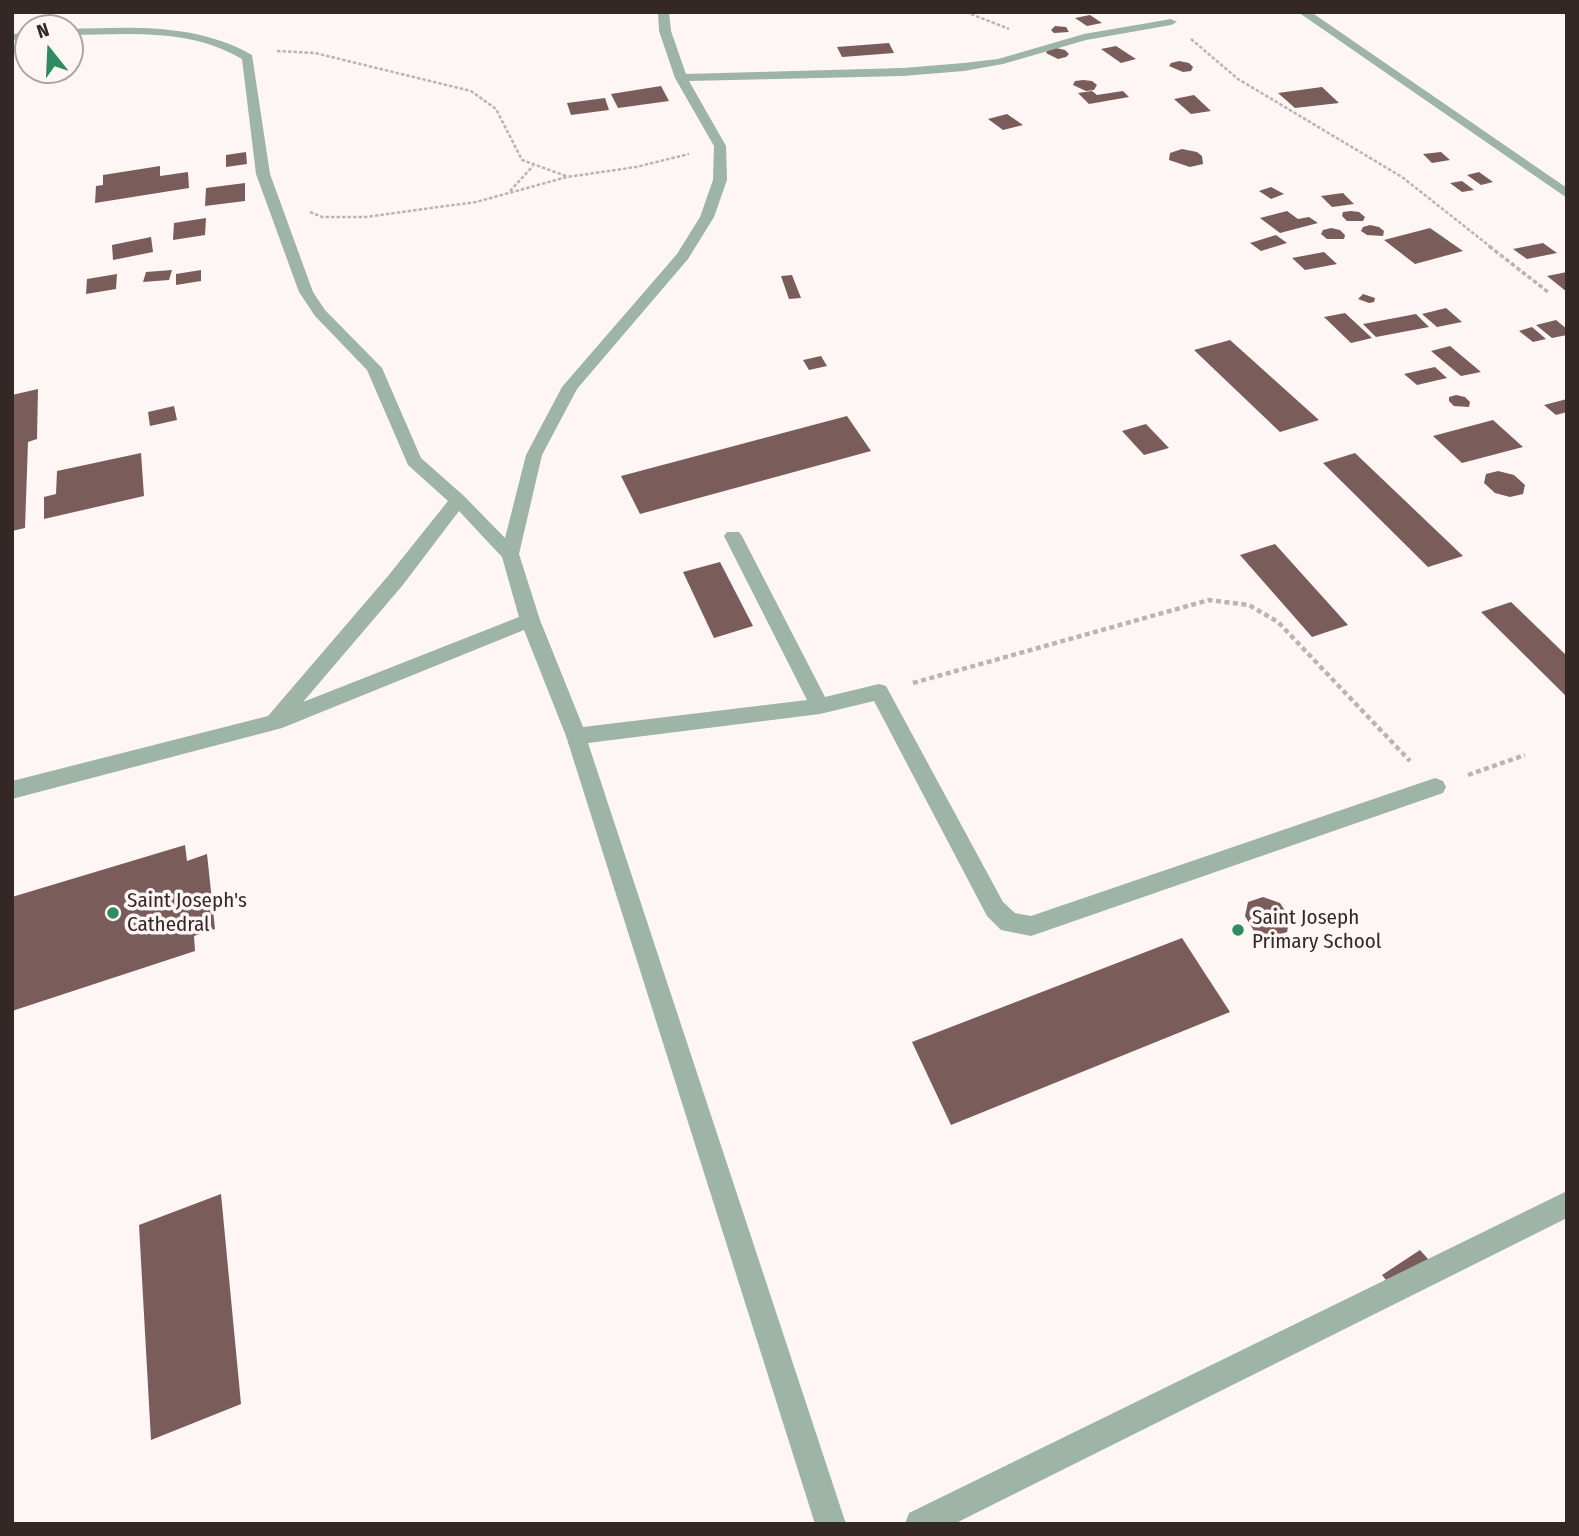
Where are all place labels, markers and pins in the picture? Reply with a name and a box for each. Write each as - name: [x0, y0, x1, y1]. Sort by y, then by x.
- place label: Saint Joseph's Cathedral: [127, 888, 247, 938]
- marker: Saint Joseph's Cathedral: [105, 905, 121, 921]
- place label: Saint Joseph Primary School: [1252, 905, 1381, 955]
- marker: Saint Joseph Primary School: [1230, 922, 1246, 938]

